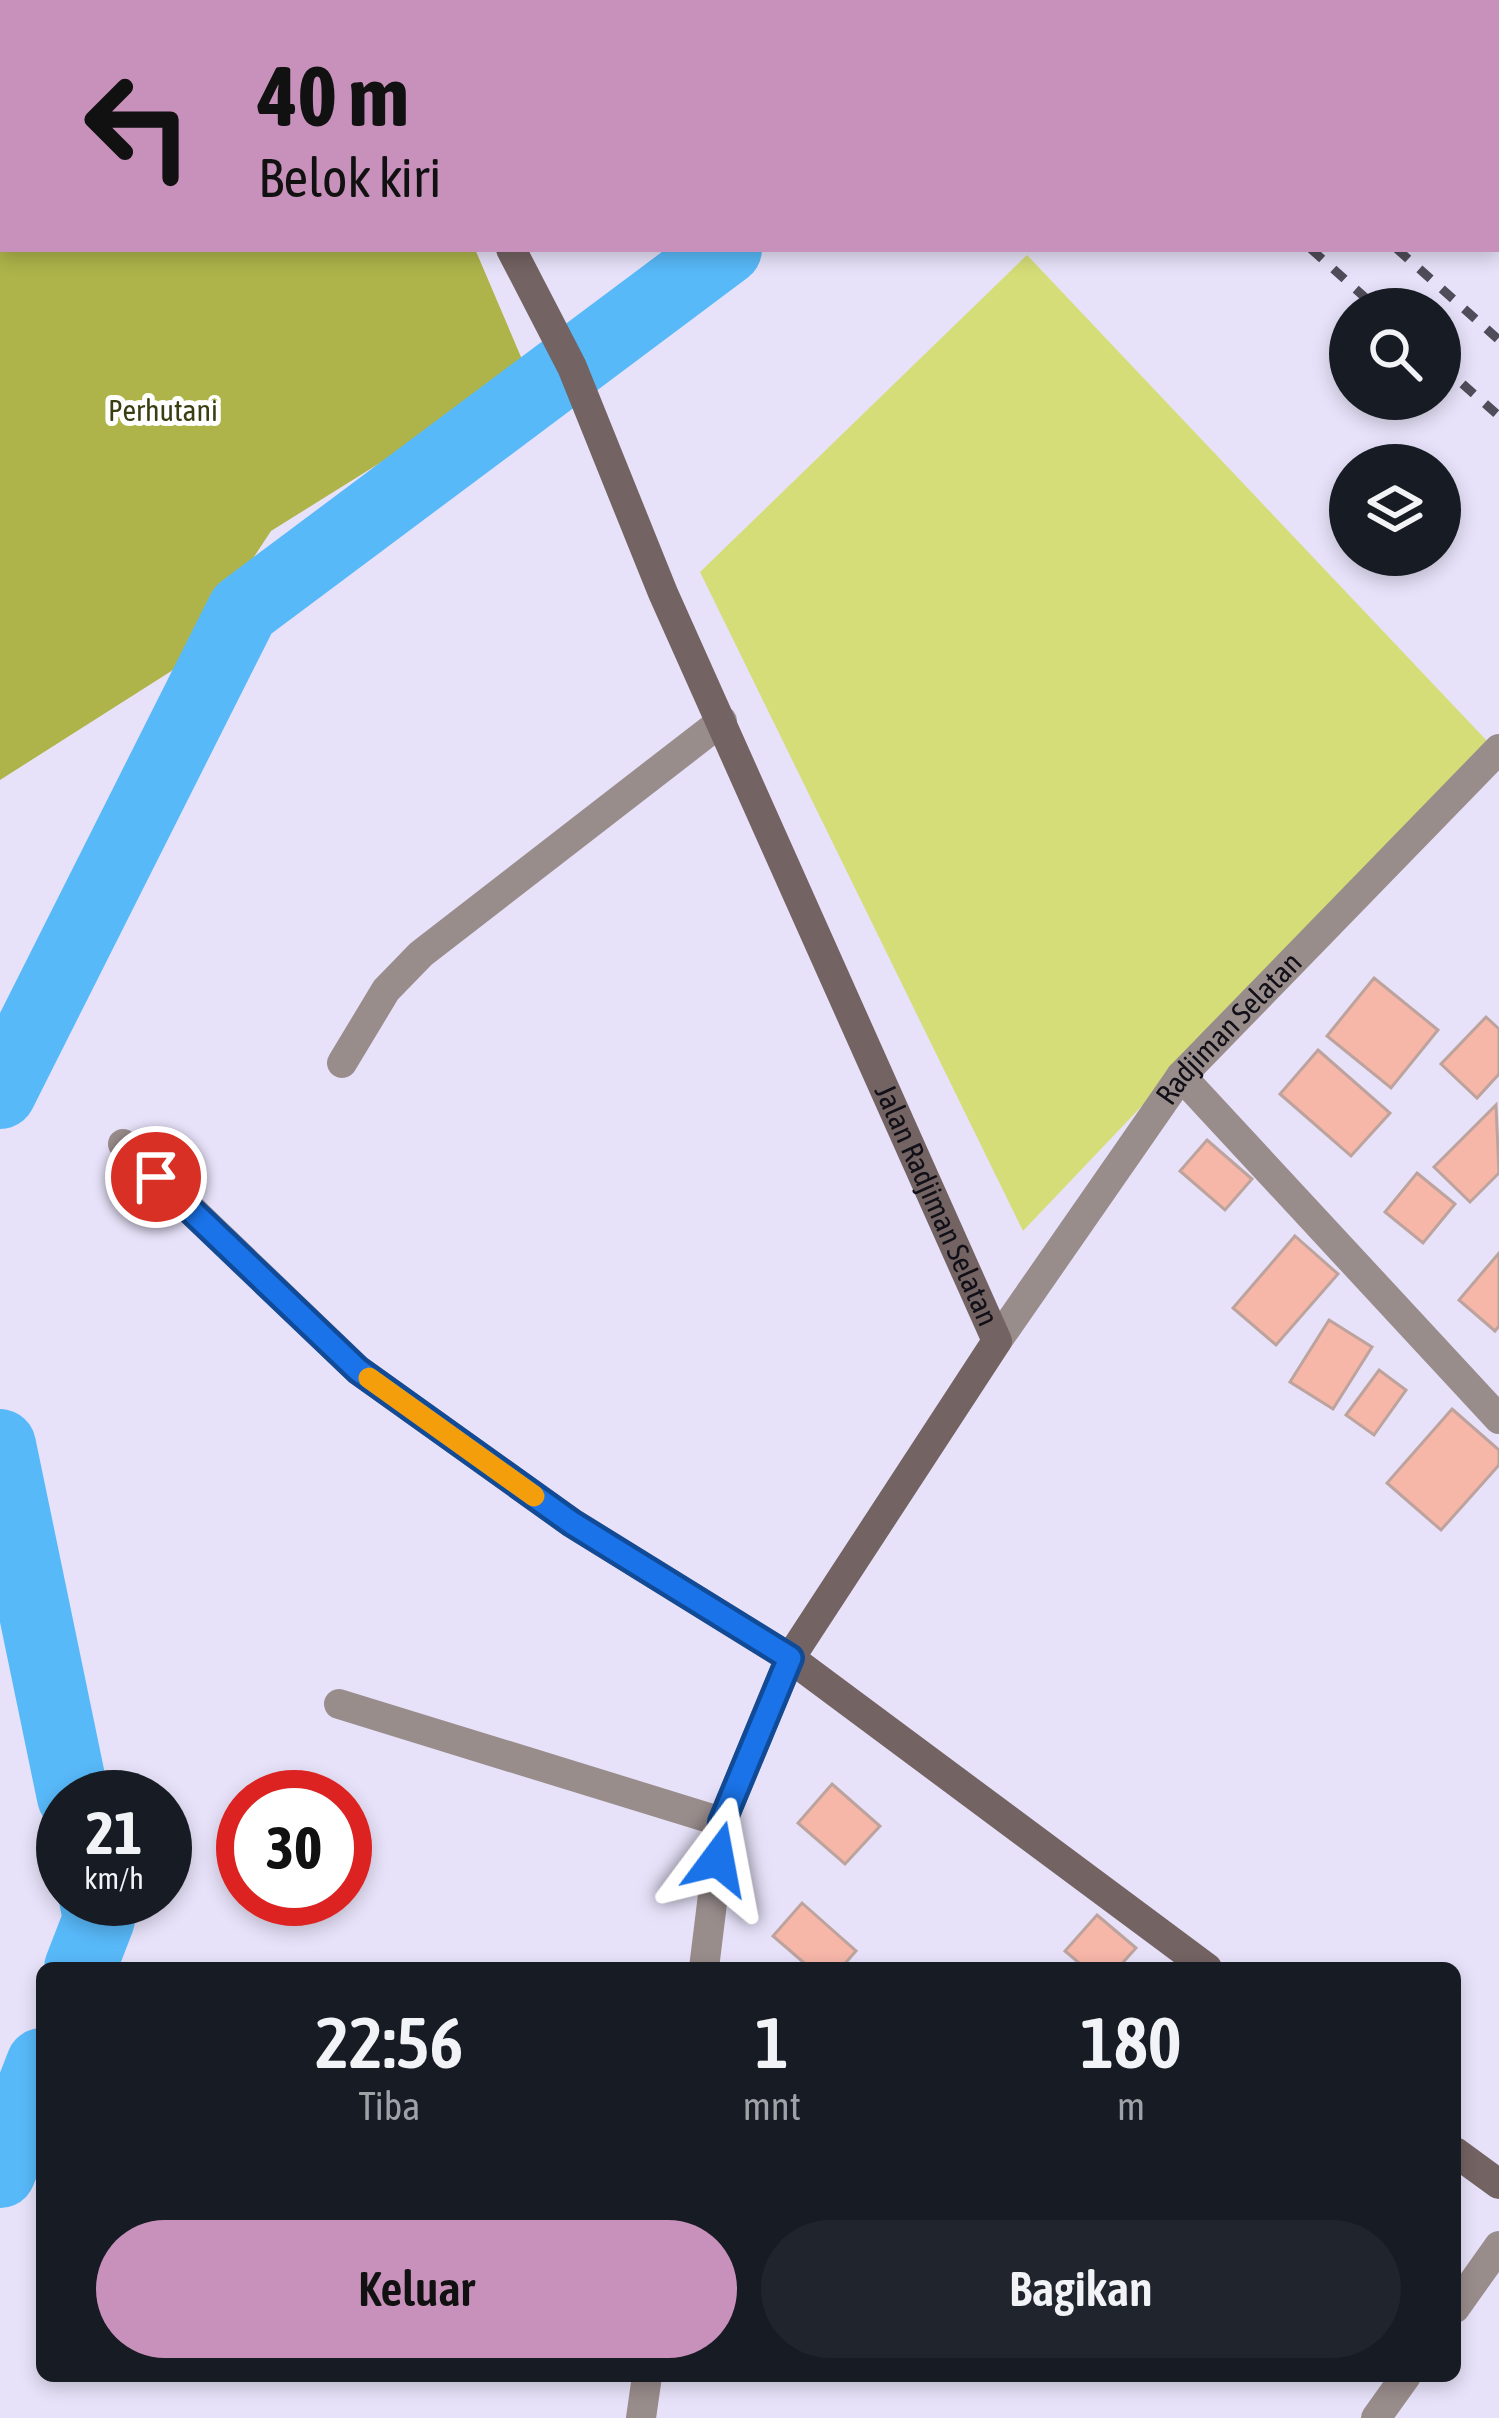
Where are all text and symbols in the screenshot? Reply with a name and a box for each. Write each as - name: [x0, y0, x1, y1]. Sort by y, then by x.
- icon: left: [60, 48, 216, 204]
- text: 40 m: [258, 48, 409, 144]
- text: Belok kiri: [258, 147, 441, 208]
- map controls: [1329, 288, 1461, 576]
- button: search: [1329, 288, 1461, 420]
- park label: Perhutani: [108, 393, 218, 427]
- button: layers: [1329, 444, 1461, 576]
- street label: Radjiman Selatan: [1149, 945, 1308, 1110]
- street label: Jalan Radjiman Selatan: [869, 1079, 1006, 1331]
- pin: [105, 1126, 207, 1228]
- icon: arrive: [123, 1144, 189, 1210]
- speed limit sign: 30: [216, 1770, 372, 1926]
- position arrow: [655, 1796, 781, 1922]
- text: 21: [86, 1798, 142, 1867]
- text: km/h: [84, 1861, 144, 1895]
- text: 22:56: [315, 2001, 463, 2083]
- text: 1: [755, 2001, 789, 2083]
- text: 180: [1080, 2001, 1182, 2083]
- text: Tiba: [358, 2084, 420, 2128]
- text: mnt: [743, 2084, 801, 2128]
- text: m: [1117, 2084, 1145, 2128]
- button: Keluar: [96, 2220, 737, 2358]
- button: Bagikan: [761, 2220, 1401, 2358]

